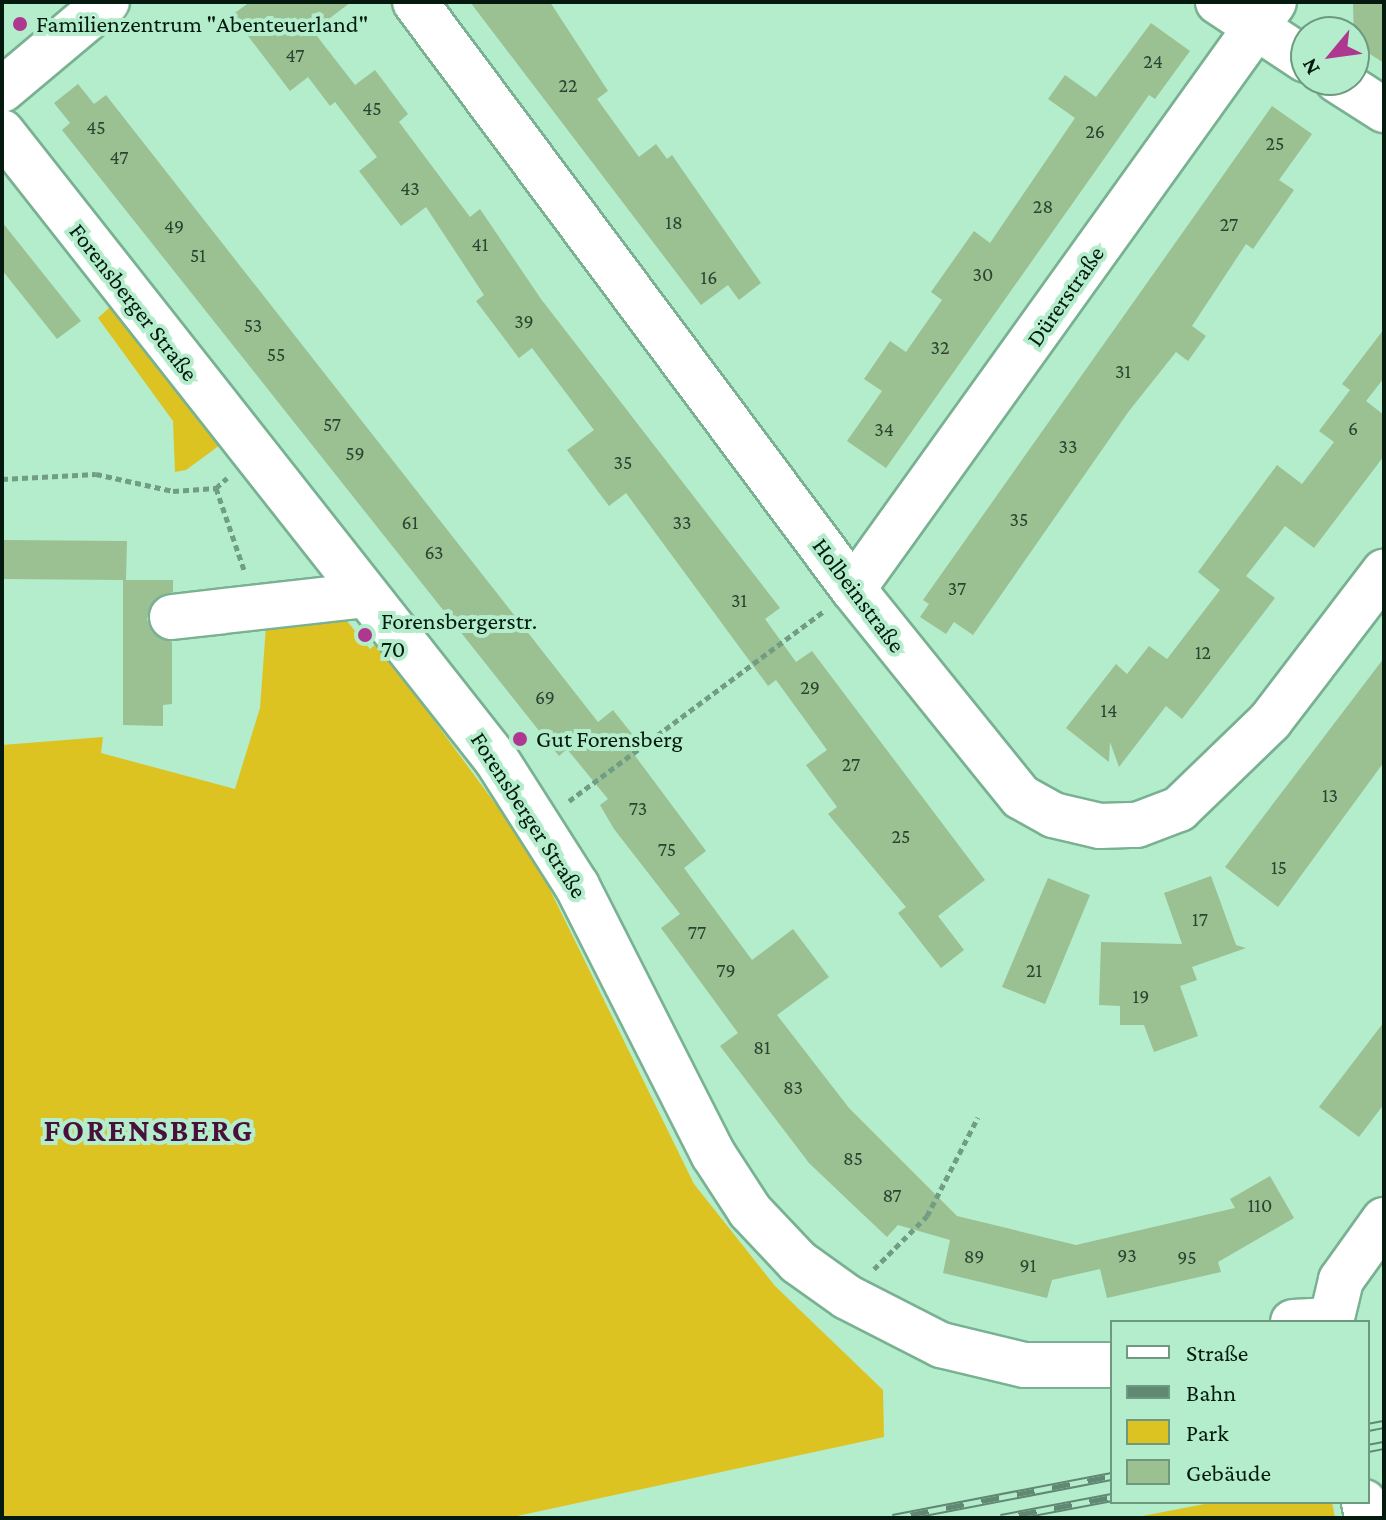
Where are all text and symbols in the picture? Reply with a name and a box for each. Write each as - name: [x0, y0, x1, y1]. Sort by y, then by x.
- place label: Familienzentrum "Abenteuerland": [36, 10, 368, 38]
- marker: Familienzentrum "Abenteuerland": [11, 15, 29, 33]
- north arrow: [1290, 16, 1370, 96]
- house number: 47: [286, 43, 304, 67]
- house number: 24: [1143, 49, 1163, 73]
- text: N: [1296, 54, 1325, 80]
- house number: 22: [559, 73, 577, 97]
- house number: 45: [362, 96, 382, 120]
- house number: 45: [86, 115, 106, 139]
- house number: 26: [1085, 119, 1105, 143]
- house number: 25: [1266, 131, 1284, 155]
- house number: 47: [110, 145, 128, 169]
- house number: 43: [400, 176, 420, 200]
- house number: 28: [1033, 194, 1053, 218]
- house number: 18: [665, 210, 683, 234]
- house number: 27: [1220, 212, 1238, 236]
- house number: 49: [164, 214, 184, 238]
- street label: Forensberger Straße: [63, 217, 205, 387]
- house number: 41: [472, 232, 488, 256]
- street label: Dürerstraße: [1020, 240, 1110, 352]
- house number: 51: [190, 243, 206, 267]
- house number: 30: [973, 262, 993, 286]
- house number: 16: [701, 265, 717, 289]
- house number: 39: [514, 309, 534, 333]
- house number: 53: [244, 313, 262, 337]
- house number: 32: [931, 335, 949, 359]
- house number: 55: [267, 342, 285, 366]
- house number: 31: [1115, 359, 1131, 383]
- house number: 57: [323, 412, 341, 436]
- house number: 6: [1348, 416, 1358, 440]
- house number: 34: [874, 417, 894, 441]
- house number: 33: [1059, 434, 1077, 458]
- house number: 59: [345, 441, 365, 465]
- house number: 35: [614, 450, 632, 474]
- house number: 35: [1010, 507, 1028, 531]
- house number: 61: [402, 510, 418, 534]
- house number: 33: [673, 510, 691, 534]
- street label: Holbeinstraße: [806, 532, 912, 658]
- house number: 63: [425, 540, 443, 564]
- house number: 37: [948, 576, 966, 600]
- house number: 31: [731, 588, 747, 612]
- place label: Forensbergerstr. 70: [381, 607, 537, 663]
- marker: Forensbergerstr. 70: [356, 626, 374, 644]
- house number: 12: [1195, 640, 1211, 664]
- house number: 29: [800, 675, 820, 699]
- house number: 69: [535, 685, 555, 709]
- house number: 14: [1101, 698, 1117, 722]
- place label: Gut Forensberg: [536, 725, 683, 753]
- street label: Forensberger Straße: [465, 727, 593, 903]
- marker: Gut Forensberg: [511, 730, 529, 748]
- house number: 27: [842, 752, 860, 776]
- house number: 13: [1322, 783, 1338, 807]
- house number: 73: [629, 796, 647, 820]
- house number: 25: [892, 824, 910, 848]
- house number: 75: [658, 837, 676, 861]
- house number: 15: [1271, 855, 1287, 879]
- house number: 17: [1192, 907, 1208, 931]
- house number: 77: [688, 920, 706, 944]
- house number: 79: [716, 958, 736, 982]
- house number: 21: [1026, 958, 1042, 982]
- house number: 19: [1133, 984, 1149, 1008]
- house number: 81: [753, 1035, 771, 1059]
- house number: 83: [783, 1075, 803, 1099]
- district label: FORENSBERG: [44, 1111, 254, 1149]
- house number: 85: [843, 1146, 863, 1170]
- house number: 87: [882, 1183, 902, 1207]
- house number: 110: [1248, 1193, 1272, 1217]
- house number: 93: [1117, 1243, 1137, 1267]
- house number: 89: [964, 1244, 984, 1268]
- house number: 95: [1177, 1245, 1197, 1269]
- house number: 91: [1020, 1253, 1036, 1277]
- legend: [1110, 1320, 1370, 1504]
- text: Straße: [1186, 1339, 1248, 1366]
- text: Bahn: [1186, 1379, 1236, 1406]
- text: Park: [1186, 1419, 1229, 1446]
- text: Gebäude: [1186, 1459, 1271, 1486]

